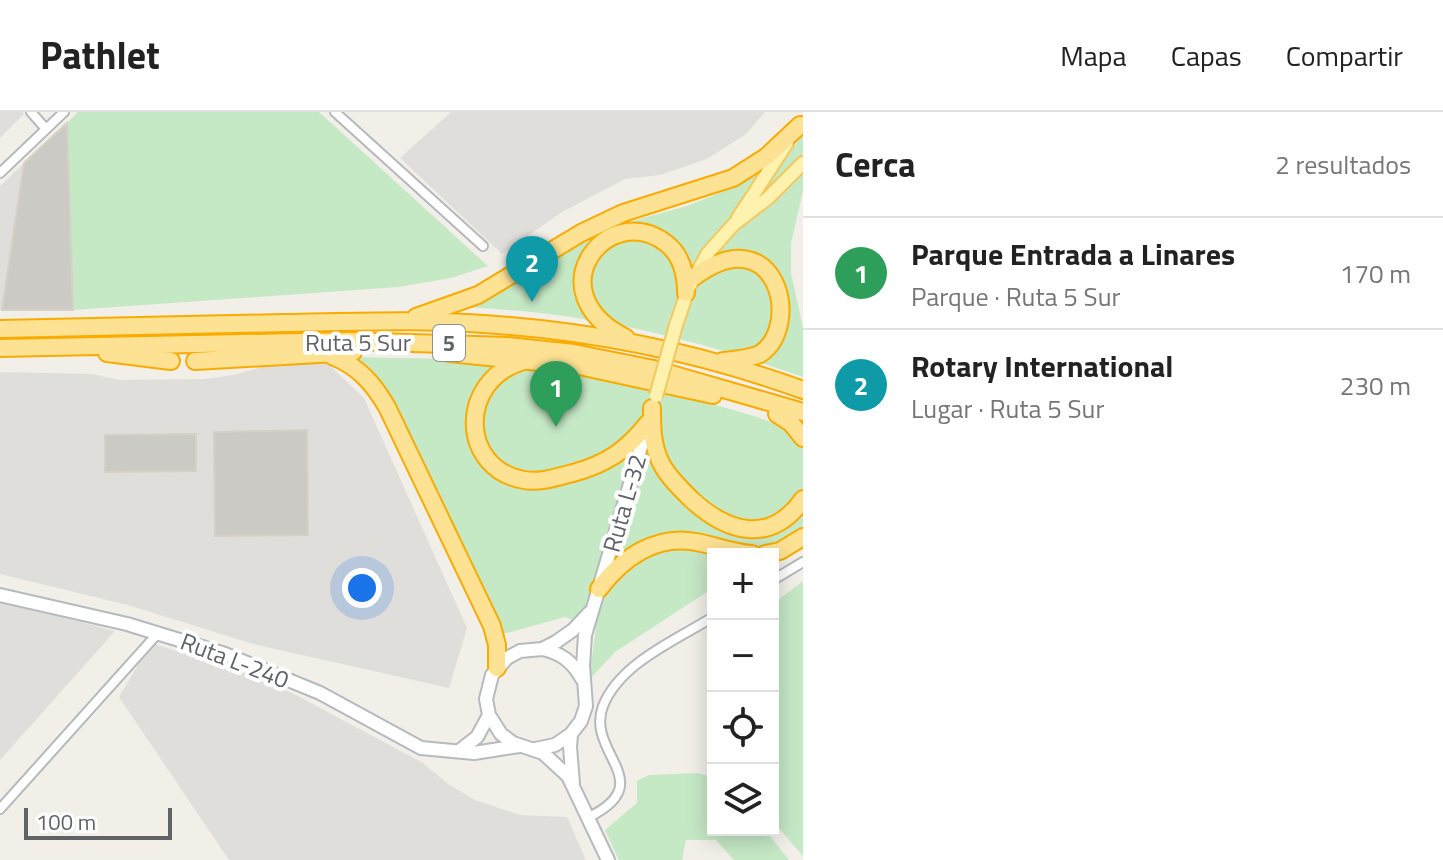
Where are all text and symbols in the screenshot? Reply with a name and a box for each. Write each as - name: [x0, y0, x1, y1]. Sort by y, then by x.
- text: Pathlet: [40, 26, 160, 84]
- text: Mapa: [1060, 34, 1127, 77]
- text: Capas: [1171, 34, 1242, 77]
- text: Compartir: [1286, 34, 1403, 77]
- text: Cerca: [835, 138, 916, 190]
- text: 2 resultados: [1275, 145, 1411, 184]
- text: Parque Entrada a Linares: [911, 231, 1235, 277]
- pin: 2: [506, 236, 558, 302]
- text: 1: [854, 254, 868, 293]
- text: 170 m: [1340, 254, 1411, 293]
- text: Parque · Ruta 5 Sur: [911, 277, 1120, 316]
- street label: Ruta 5 Sur: [305, 324, 411, 360]
- road number: 5: [433, 325, 465, 361]
- text: Rotary International: [911, 343, 1173, 389]
- pin: 1: [530, 361, 582, 427]
- text: 2: [854, 366, 868, 405]
- text: 230 m: [1340, 366, 1411, 405]
- text: Lugar · Ruta 5 Sur: [911, 389, 1104, 428]
- street label: Ruta L-32: [593, 450, 655, 556]
- map controls: [707, 548, 779, 836]
- button: +: [707, 548, 779, 620]
- your location: [342, 568, 382, 608]
- button: −: [707, 620, 779, 692]
- street label: Ruta L-240: [175, 623, 295, 697]
- button: locate: [707, 692, 779, 764]
- button: layers: [707, 764, 779, 836]
- scale bar: [24, 804, 172, 840]
- text: 100 m: [36, 805, 96, 839]

